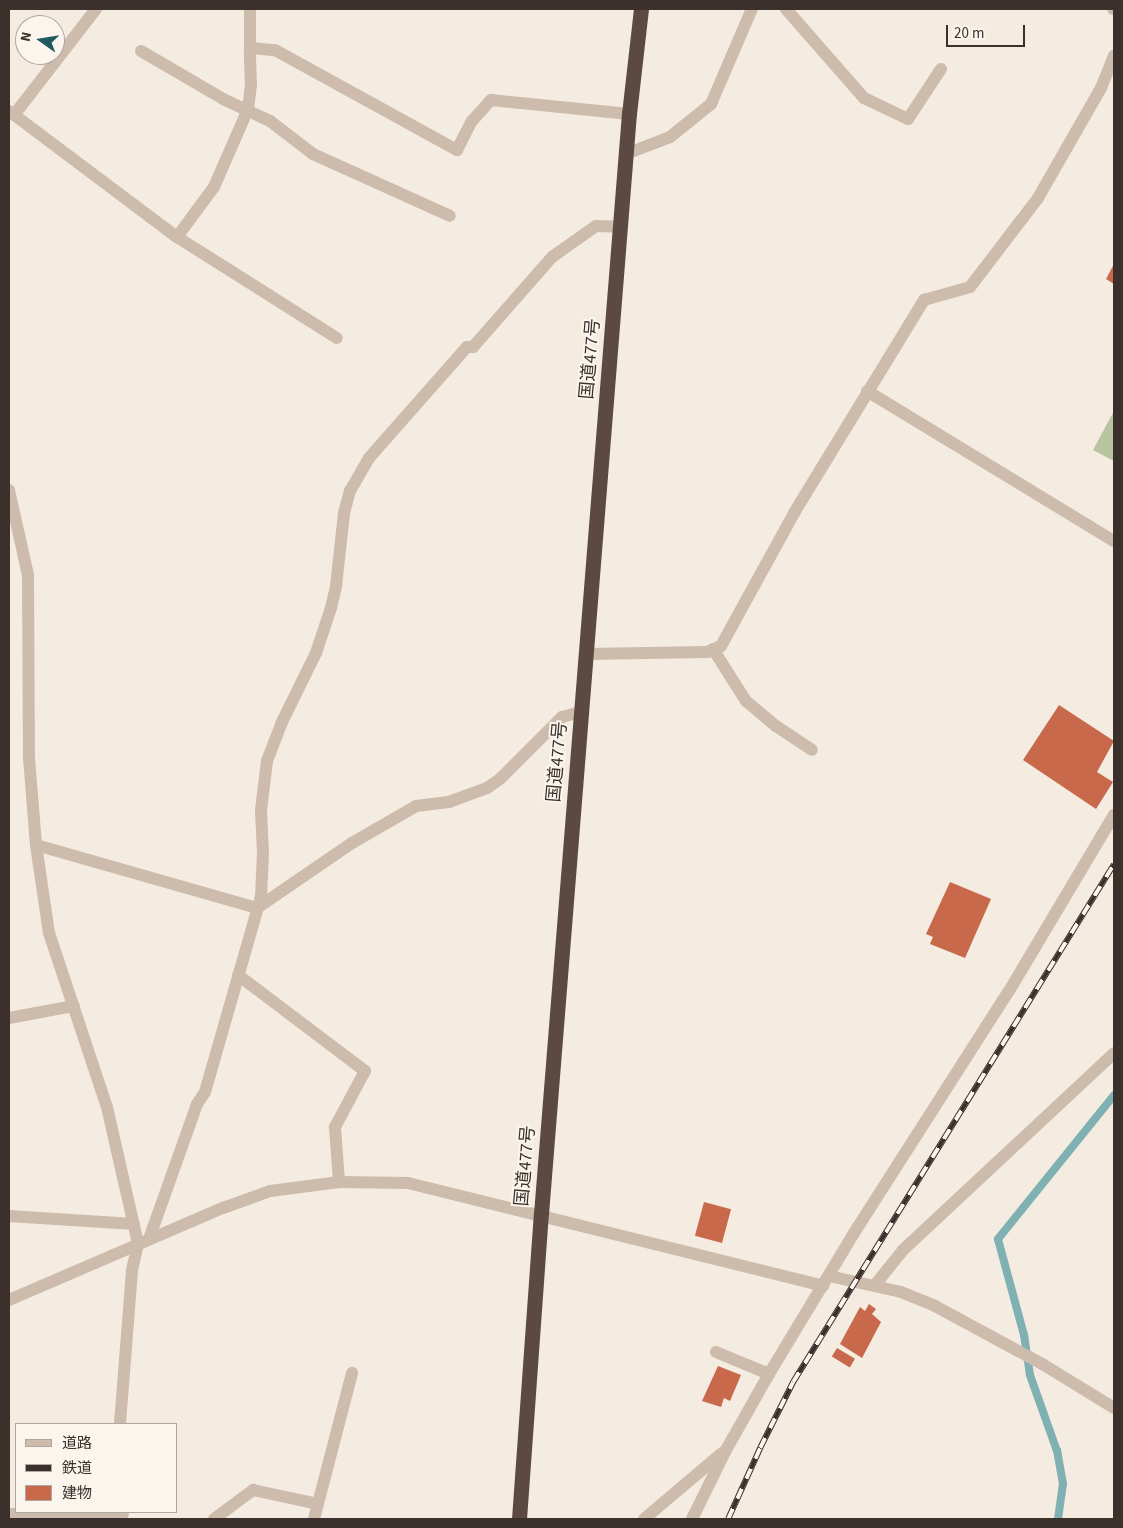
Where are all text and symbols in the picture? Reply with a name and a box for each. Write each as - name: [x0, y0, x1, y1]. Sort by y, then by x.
- north arrow: [15, 15, 65, 65]
- scale bar: [948, 15, 1027, 47]
- text: 20 m: [954, 23, 984, 44]
- text: N: [16, 30, 37, 44]
- street label: 国道477号: [577, 318, 605, 400]
- street label: 国道477号: [544, 721, 572, 803]
- street label: 国道477号: [512, 1125, 540, 1207]
- legend: [15, 1423, 178, 1513]
- text: 道路: [62, 1433, 92, 1454]
- text: 鉄道: [62, 1458, 92, 1479]
- text: 建物: [62, 1483, 92, 1504]

